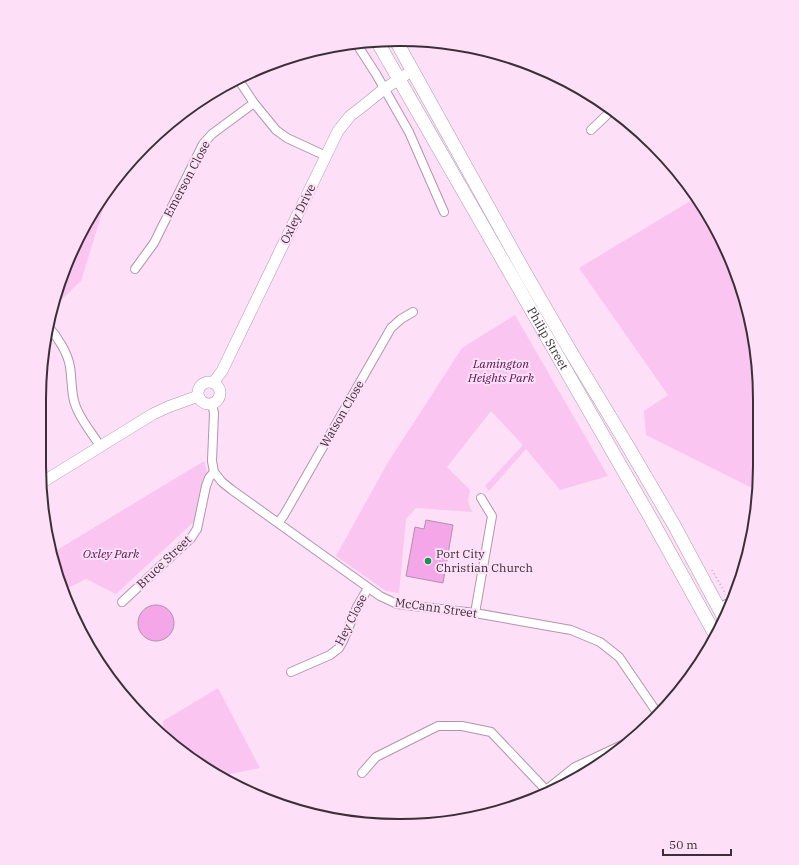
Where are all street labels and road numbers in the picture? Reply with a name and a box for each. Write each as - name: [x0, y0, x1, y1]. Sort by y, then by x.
- street label: Emerson Close: [160, 138, 213, 220]
- street label: Oxley Drive: [277, 181, 318, 246]
- street label: Philip Street: [524, 304, 572, 372]
- street label: Watson Close: [316, 377, 367, 450]
- street label: Bruce Street: [133, 532, 194, 591]
- street label: Hey Close: [331, 592, 370, 648]
- street label: McCann Street: [394, 594, 478, 621]

